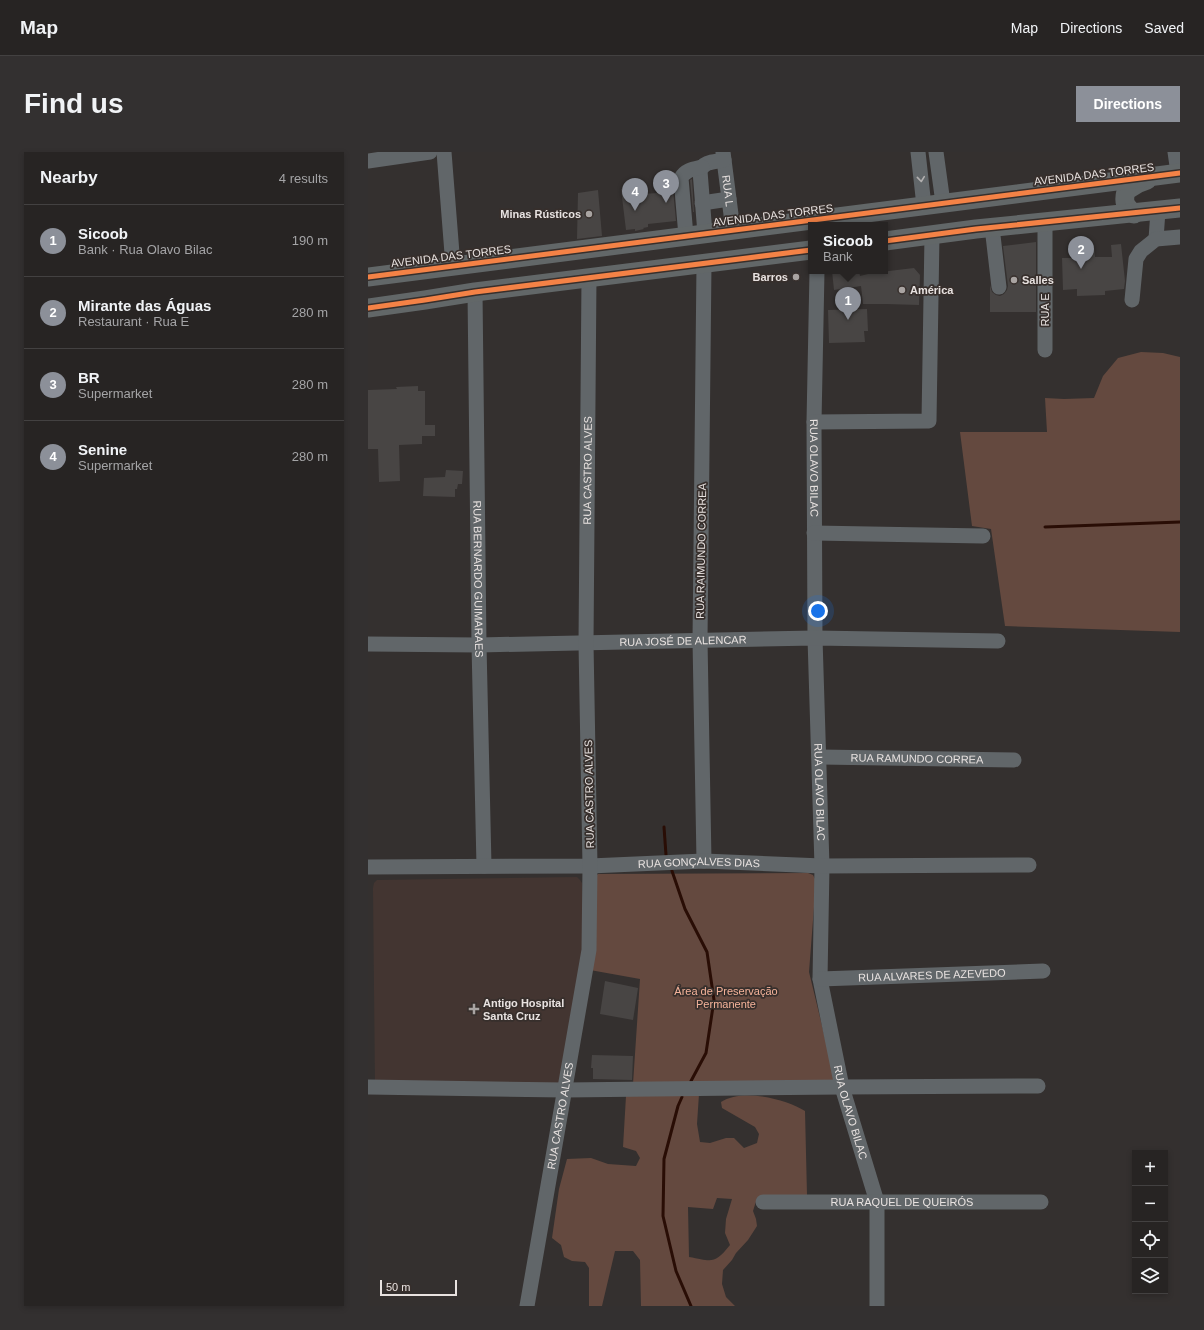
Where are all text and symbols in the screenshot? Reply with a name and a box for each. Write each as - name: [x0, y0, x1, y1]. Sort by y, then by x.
- text: Map: [20, 17, 58, 38]
- text: Map: [1011, 20, 1038, 36]
- text: Directions: [1060, 20, 1122, 36]
- text: Saved: [1144, 20, 1184, 36]
- button: Directions: [1076, 86, 1180, 122]
- text: Find us: [24, 88, 124, 119]
- street label: AVENIDA DAS TORRES: [1033, 161, 1155, 187]
- text: Nearby: [40, 168, 98, 187]
- pin: 3: [653, 170, 679, 203]
- text: 4 results: [279, 171, 328, 186]
- street label: RUA L: [720, 174, 736, 207]
- one-way arrow: [916, 176, 925, 182]
- pin: 4: [622, 178, 648, 211]
- street label: AVENIDA DAS TORRES: [712, 202, 834, 228]
- place label: Minas Rústicos: [500, 208, 581, 220]
- marker: Minas Rústicos: [584, 209, 594, 219]
- popup: [808, 222, 888, 274]
- text: Sicoob: [78, 225, 128, 242]
- text: Sicoob: [823, 232, 873, 249]
- text: 1: [49, 233, 57, 248]
- text: 190 m: [292, 233, 328, 248]
- pin: 2: [1068, 236, 1094, 269]
- text: Bank · Rua Olavo Bilac: [78, 242, 212, 257]
- street label: AVENIDA DAS TORRES: [390, 243, 512, 269]
- text: Bank: [823, 249, 853, 264]
- place label: Barros: [753, 271, 788, 283]
- marker: Barros: [791, 272, 801, 282]
- place label: Salles: [1022, 274, 1054, 286]
- marker: Salles: [1009, 275, 1019, 285]
- place label: América: [910, 284, 954, 296]
- marker: América: [897, 285, 907, 295]
- pin: 1: [835, 287, 861, 320]
- street label: RUA E: [1039, 293, 1051, 327]
- text: Mirante das Águas: [78, 297, 211, 314]
- text: 2: [49, 305, 57, 320]
- text: 280 m: [292, 305, 328, 320]
- text: Restaurant · Rua E: [78, 314, 189, 329]
- text: BR: [78, 369, 100, 386]
- text: 3: [49, 377, 57, 392]
- text: 280 m: [292, 377, 328, 392]
- text: Supermarket: [78, 386, 152, 401]
- street label: RUA CASTRO ALVES: [581, 416, 594, 525]
- street label: RUA OLAVO BILAC: [808, 419, 820, 517]
- text: Senine: [78, 441, 127, 458]
- text: 4: [49, 449, 57, 464]
- text: 280 m: [292, 449, 328, 464]
- text: Supermarket: [78, 458, 152, 473]
- street label: RUA RAIMUNDO CORREA: [694, 482, 708, 619]
- street label: RUA BERNARDO GUIMARAES: [471, 500, 485, 658]
- your location: [808, 601, 828, 621]
- street label: RUA JOSÉ DE ALENCAR: [619, 633, 747, 648]
- street label: RUA CASTRO ALVES: [582, 740, 596, 848]
- street label: RUA OLAVO BILAC: [812, 743, 827, 841]
- street label: RUA RAMUNDO CORREA: [851, 751, 984, 766]
- street label: RUA GONÇALVES DIAS: [638, 855, 760, 870]
- street label: RUA ALVARES DE AZEVEDO: [858, 966, 1006, 984]
- park label: Área de Preservação Permanente: [674, 985, 778, 1010]
- place label: Antigo Hospital Santa Cruz: [483, 997, 564, 1022]
- marker: Antigo Hospital Santa Cruz: [468, 1003, 480, 1015]
- street label: RUA CASTRO ALVES: [545, 1061, 575, 1170]
- street label: RUA OLAVO BILAC: [832, 1064, 870, 1161]
- map controls: [1132, 1150, 1168, 1294]
- button: +: [1132, 1150, 1168, 1186]
- button: −: [1132, 1186, 1168, 1222]
- street label: RUA RAQUEL DE QUEIRÓS: [831, 1196, 973, 1208]
- button: locate: [1132, 1222, 1168, 1258]
- button: layers: [1132, 1258, 1168, 1294]
- scale bar: [380, 1278, 457, 1297]
- text: 50 m: [386, 1281, 410, 1293]

